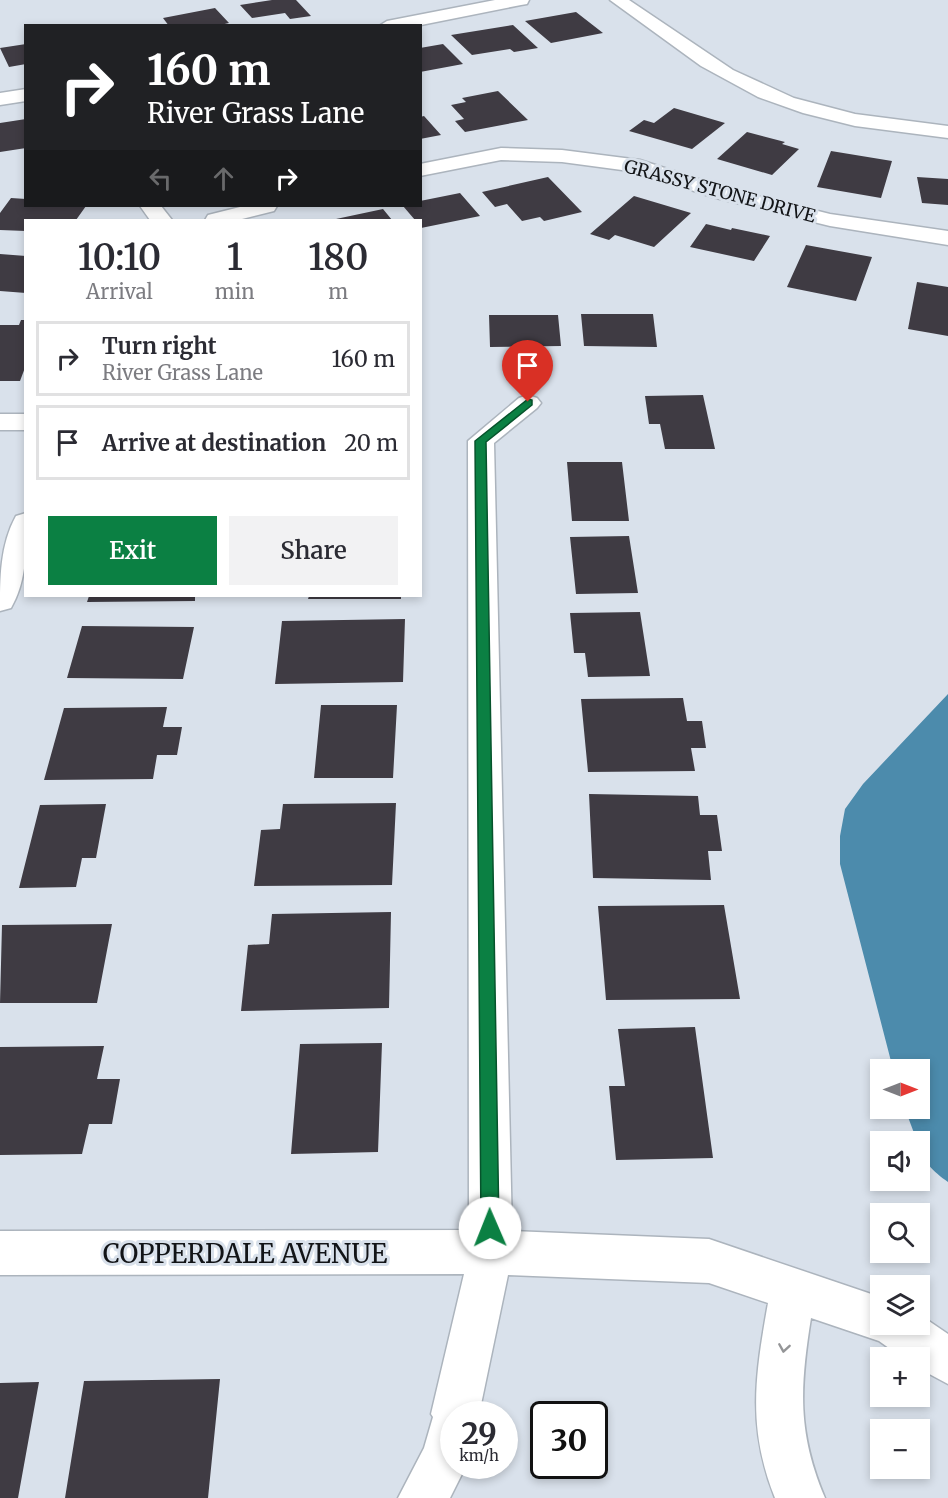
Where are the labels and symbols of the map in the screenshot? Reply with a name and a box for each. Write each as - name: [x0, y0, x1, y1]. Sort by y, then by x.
- street label: GRASSY STONE DRIVE: [622, 154, 819, 228]
- pin: [502, 340, 553, 402]
- north arrow: [870, 1059, 930, 1119]
- position arrow: [458, 1196, 522, 1260]
- street label: COPPERDALE AVENUE: [103, 1237, 388, 1270]
- one-way arrow: [778, 1343, 790, 1352]
- speed limit sign: 30: [530, 1401, 608, 1479]

